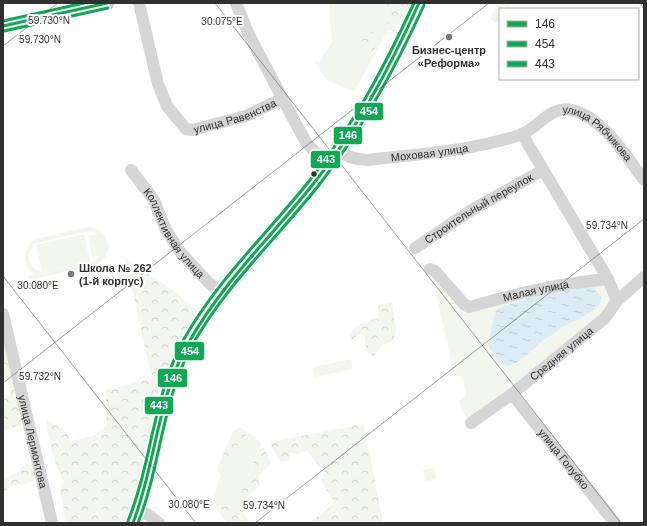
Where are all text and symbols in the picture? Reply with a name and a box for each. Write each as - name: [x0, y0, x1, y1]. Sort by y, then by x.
- legend: [499, 8, 639, 80]
- text: 59.730°N: [28, 15, 70, 26]
- text: 30.075°E: [201, 16, 243, 27]
- text: 146: [535, 17, 555, 31]
- marker: Бизнес-центр «Реформа»: [444, 32, 454, 42]
- text: 59.730°N: [19, 34, 61, 45]
- text: 454: [535, 37, 555, 51]
- place label: Бизнес-центр «Реформа»: [412, 44, 486, 69]
- text: 443: [535, 57, 555, 71]
- street label: улица Равенства: [192, 96, 279, 135]
- line badge: 454: [354, 102, 384, 121]
- street label: улица Рябчикова: [562, 103, 635, 164]
- text: 454: [360, 105, 379, 117]
- line badge: 146: [333, 126, 363, 145]
- text: 146: [339, 129, 357, 141]
- street label: Моховая улица: [390, 142, 470, 163]
- line badge: 443: [310, 150, 341, 169]
- text: 443: [317, 153, 335, 165]
- unlabelled marker: [309, 169, 319, 179]
- street label: Строительный переулок: [422, 171, 535, 246]
- street label: Коллективная улица: [141, 186, 208, 281]
- text: 59.734°N: [586, 220, 628, 231]
- place label: Школа № 262 (1-й корпус): [79, 262, 152, 287]
- marker: Школа № 262 (1-й корпус): [66, 269, 76, 279]
- street label: Малая улица: [502, 278, 571, 304]
- text: 30.080°E: [17, 280, 59, 291]
- street label: Средняя улица: [527, 324, 596, 383]
- line badge: 454: [174, 341, 205, 361]
- text: 454: [181, 345, 200, 357]
- line badge: 146: [157, 368, 188, 388]
- text: 59.732°N: [19, 371, 61, 382]
- text: 146: [164, 372, 182, 384]
- street label: улица Лермонтова: [16, 394, 50, 490]
- line badge: 443: [144, 396, 174, 415]
- text: 443: [150, 399, 168, 411]
- street label: улица Голубко: [536, 426, 592, 491]
- text: 30.080°E: [168, 499, 210, 510]
- text: 59.734°N: [243, 500, 285, 511]

